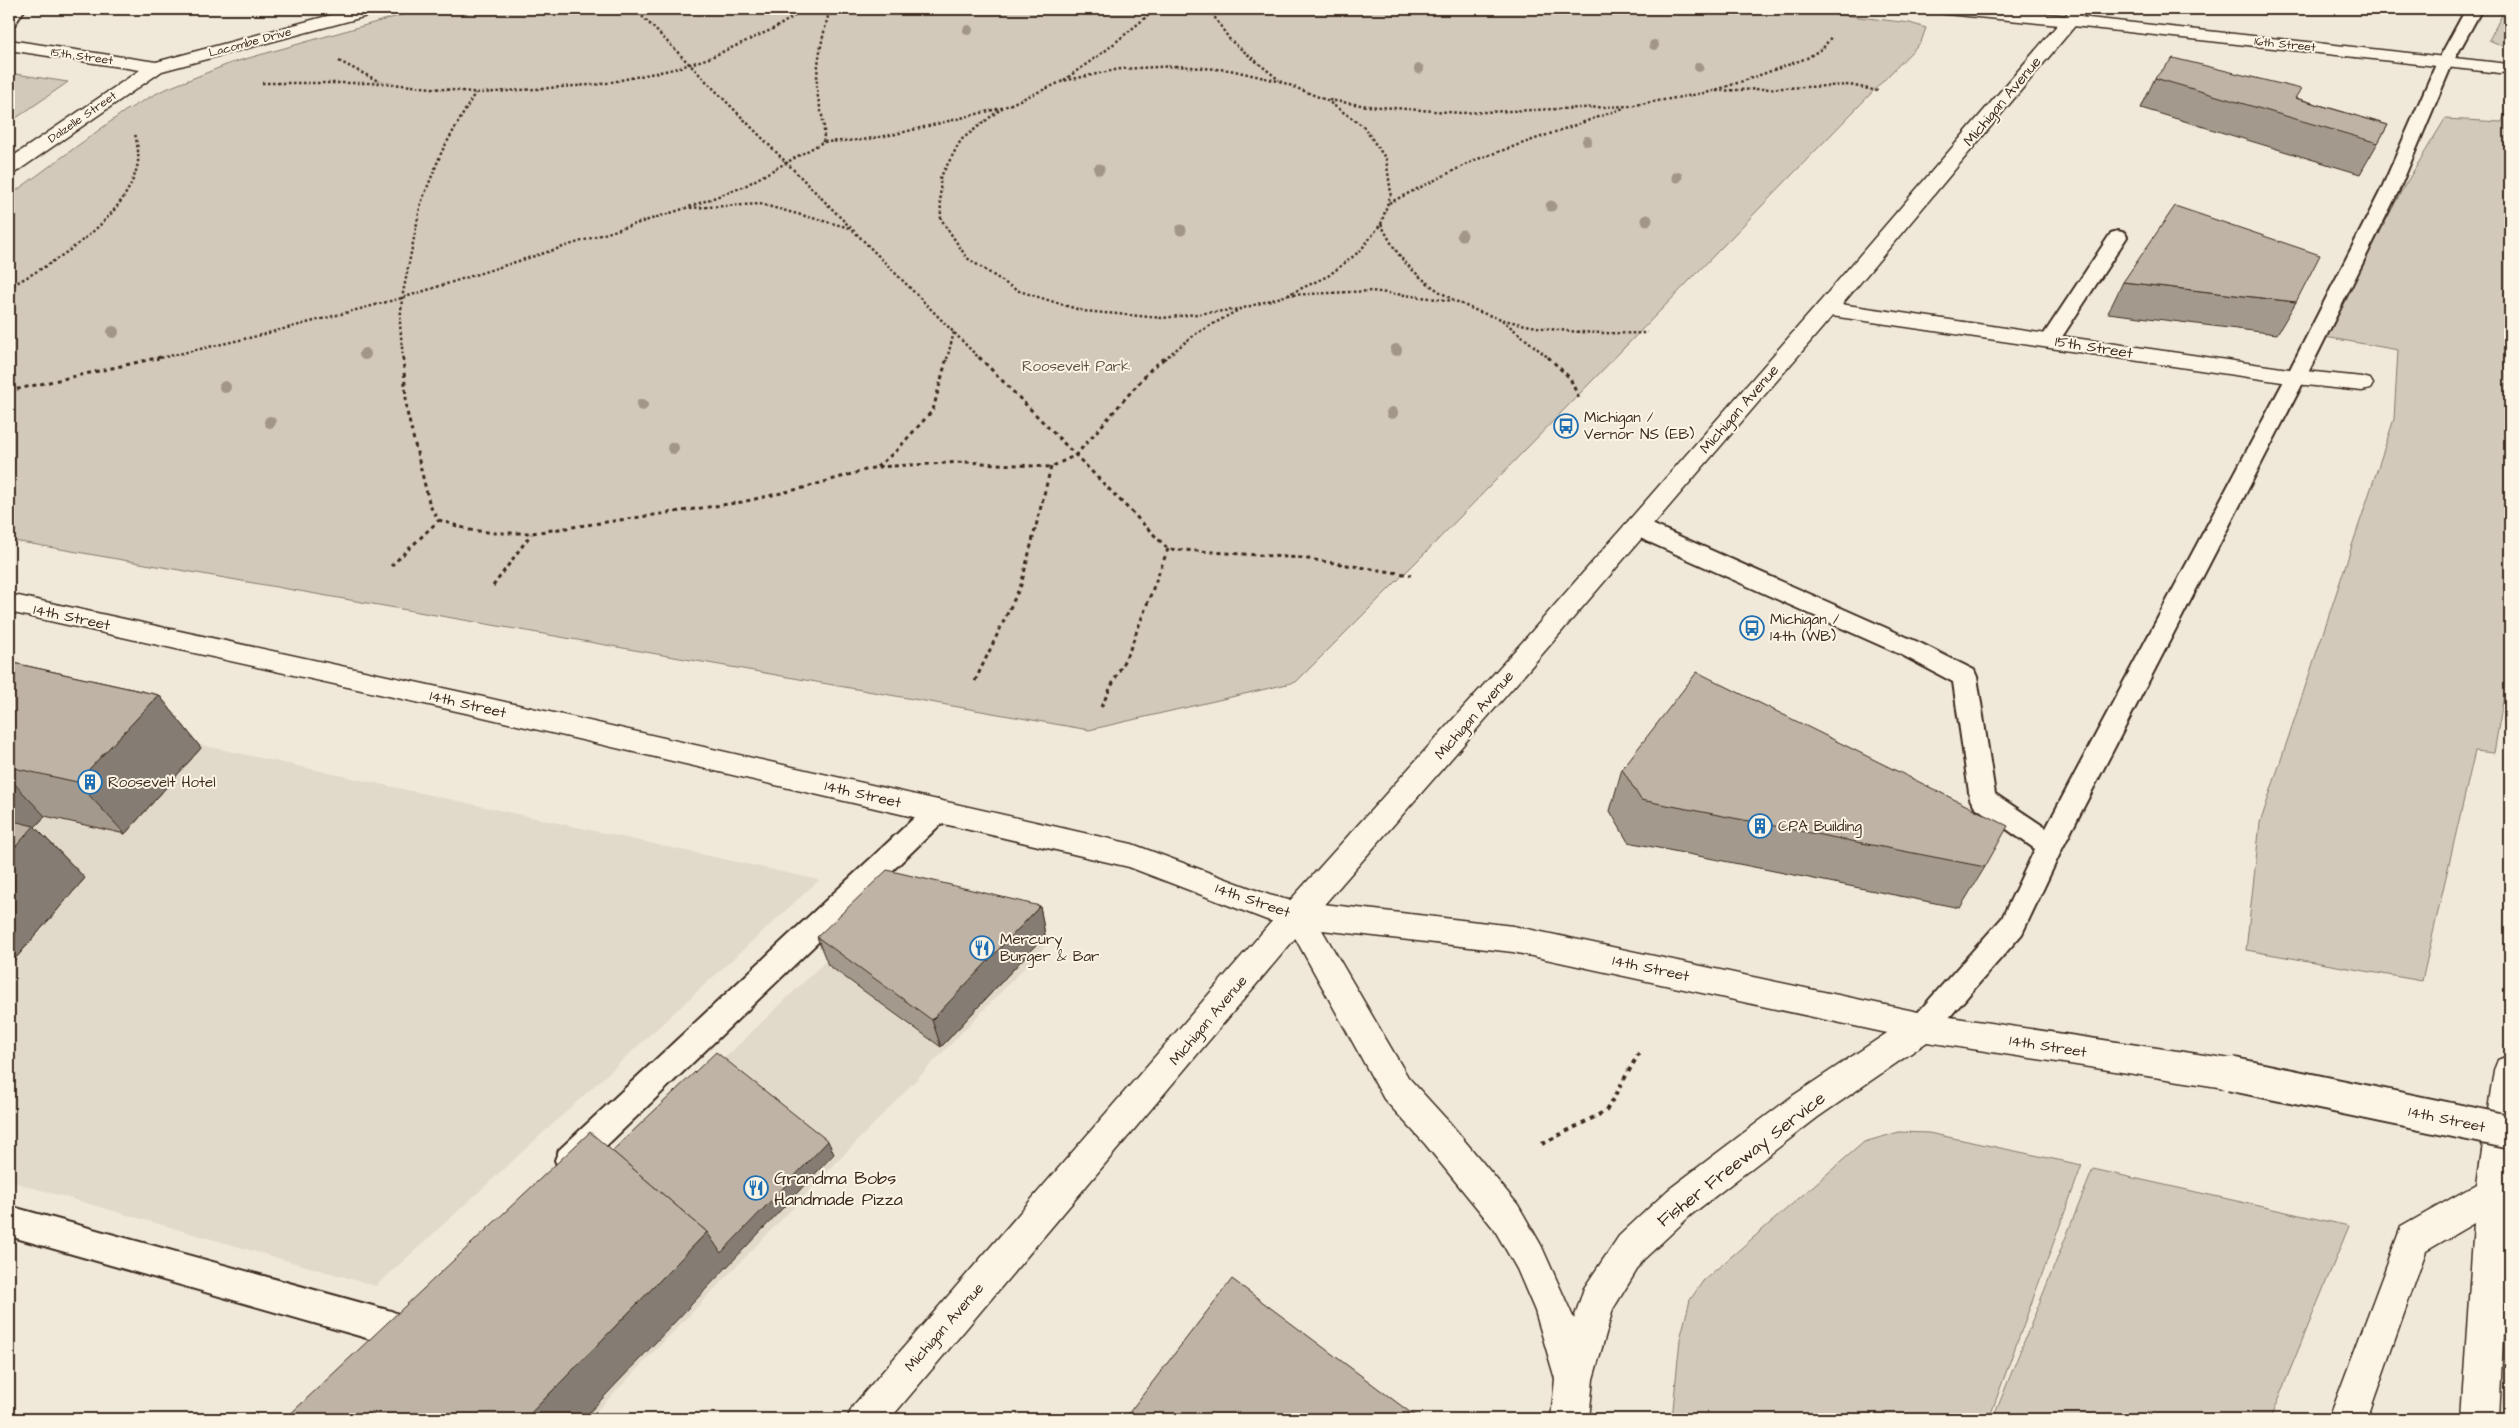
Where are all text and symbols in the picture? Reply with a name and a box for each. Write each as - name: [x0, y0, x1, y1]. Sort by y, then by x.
- street label: Lacombe Drive: [207, 23, 294, 62]
- street label: 16th Street: [2253, 33, 2317, 56]
- street label: 15th Street: [50, 44, 114, 69]
- street label: Michigan Avenue: [1959, 52, 2047, 151]
- street label: Dalzelle Street: [45, 87, 120, 147]
- street label: 15th Street: [2054, 331, 2134, 364]
- park label: Roosevelt Park: [1022, 356, 1130, 377]
- street label: Michigan Avenue: [1695, 360, 1785, 459]
- place label: Michigan / Vernor NS (EB): [1584, 407, 1694, 445]
- bus stop icon: Michigan / Vernor NS (EB): [1553, 413, 1579, 439]
- street label: 14th Street: [32, 599, 112, 636]
- place label: Michigan / 14th (WB): [1770, 609, 1840, 647]
- bus stop icon: Michigan / 14th (WB): [1739, 615, 1765, 641]
- street label: Michigan Avenue: [1430, 666, 1520, 765]
- street label: 14th Street: [428, 685, 508, 723]
- building icon: Roosevelt Hotel: [77, 769, 103, 795]
- place label: Roosevelt Hotel: [108, 772, 216, 793]
- street label: 14th Street: [823, 775, 903, 813]
- building icon: CPA Building: [1747, 813, 1773, 839]
- place label: CPA Building: [1778, 816, 1862, 838]
- street label: 14th Street: [1213, 878, 1293, 923]
- place label: Mercury Burger & Bar: [1000, 929, 1099, 968]
- restaurant icon: Mercury Burger & Bar: [969, 935, 995, 961]
- street label: 14th Street: [1611, 950, 1691, 987]
- street label: Michigan Avenue: [1165, 971, 1253, 1070]
- street label: 14th Street: [2008, 1030, 2088, 1063]
- street label: Fisher Freeway Service: [1652, 1086, 1831, 1234]
- street label: 14th Street: [2407, 1101, 2487, 1138]
- place label: Grandma Bobs Handmade Pizza: [774, 1166, 903, 1212]
- restaurant icon: Grandma Bobs Handmade Pizza: [743, 1175, 769, 1201]
- street label: Michigan Avenue: [900, 1278, 990, 1377]

